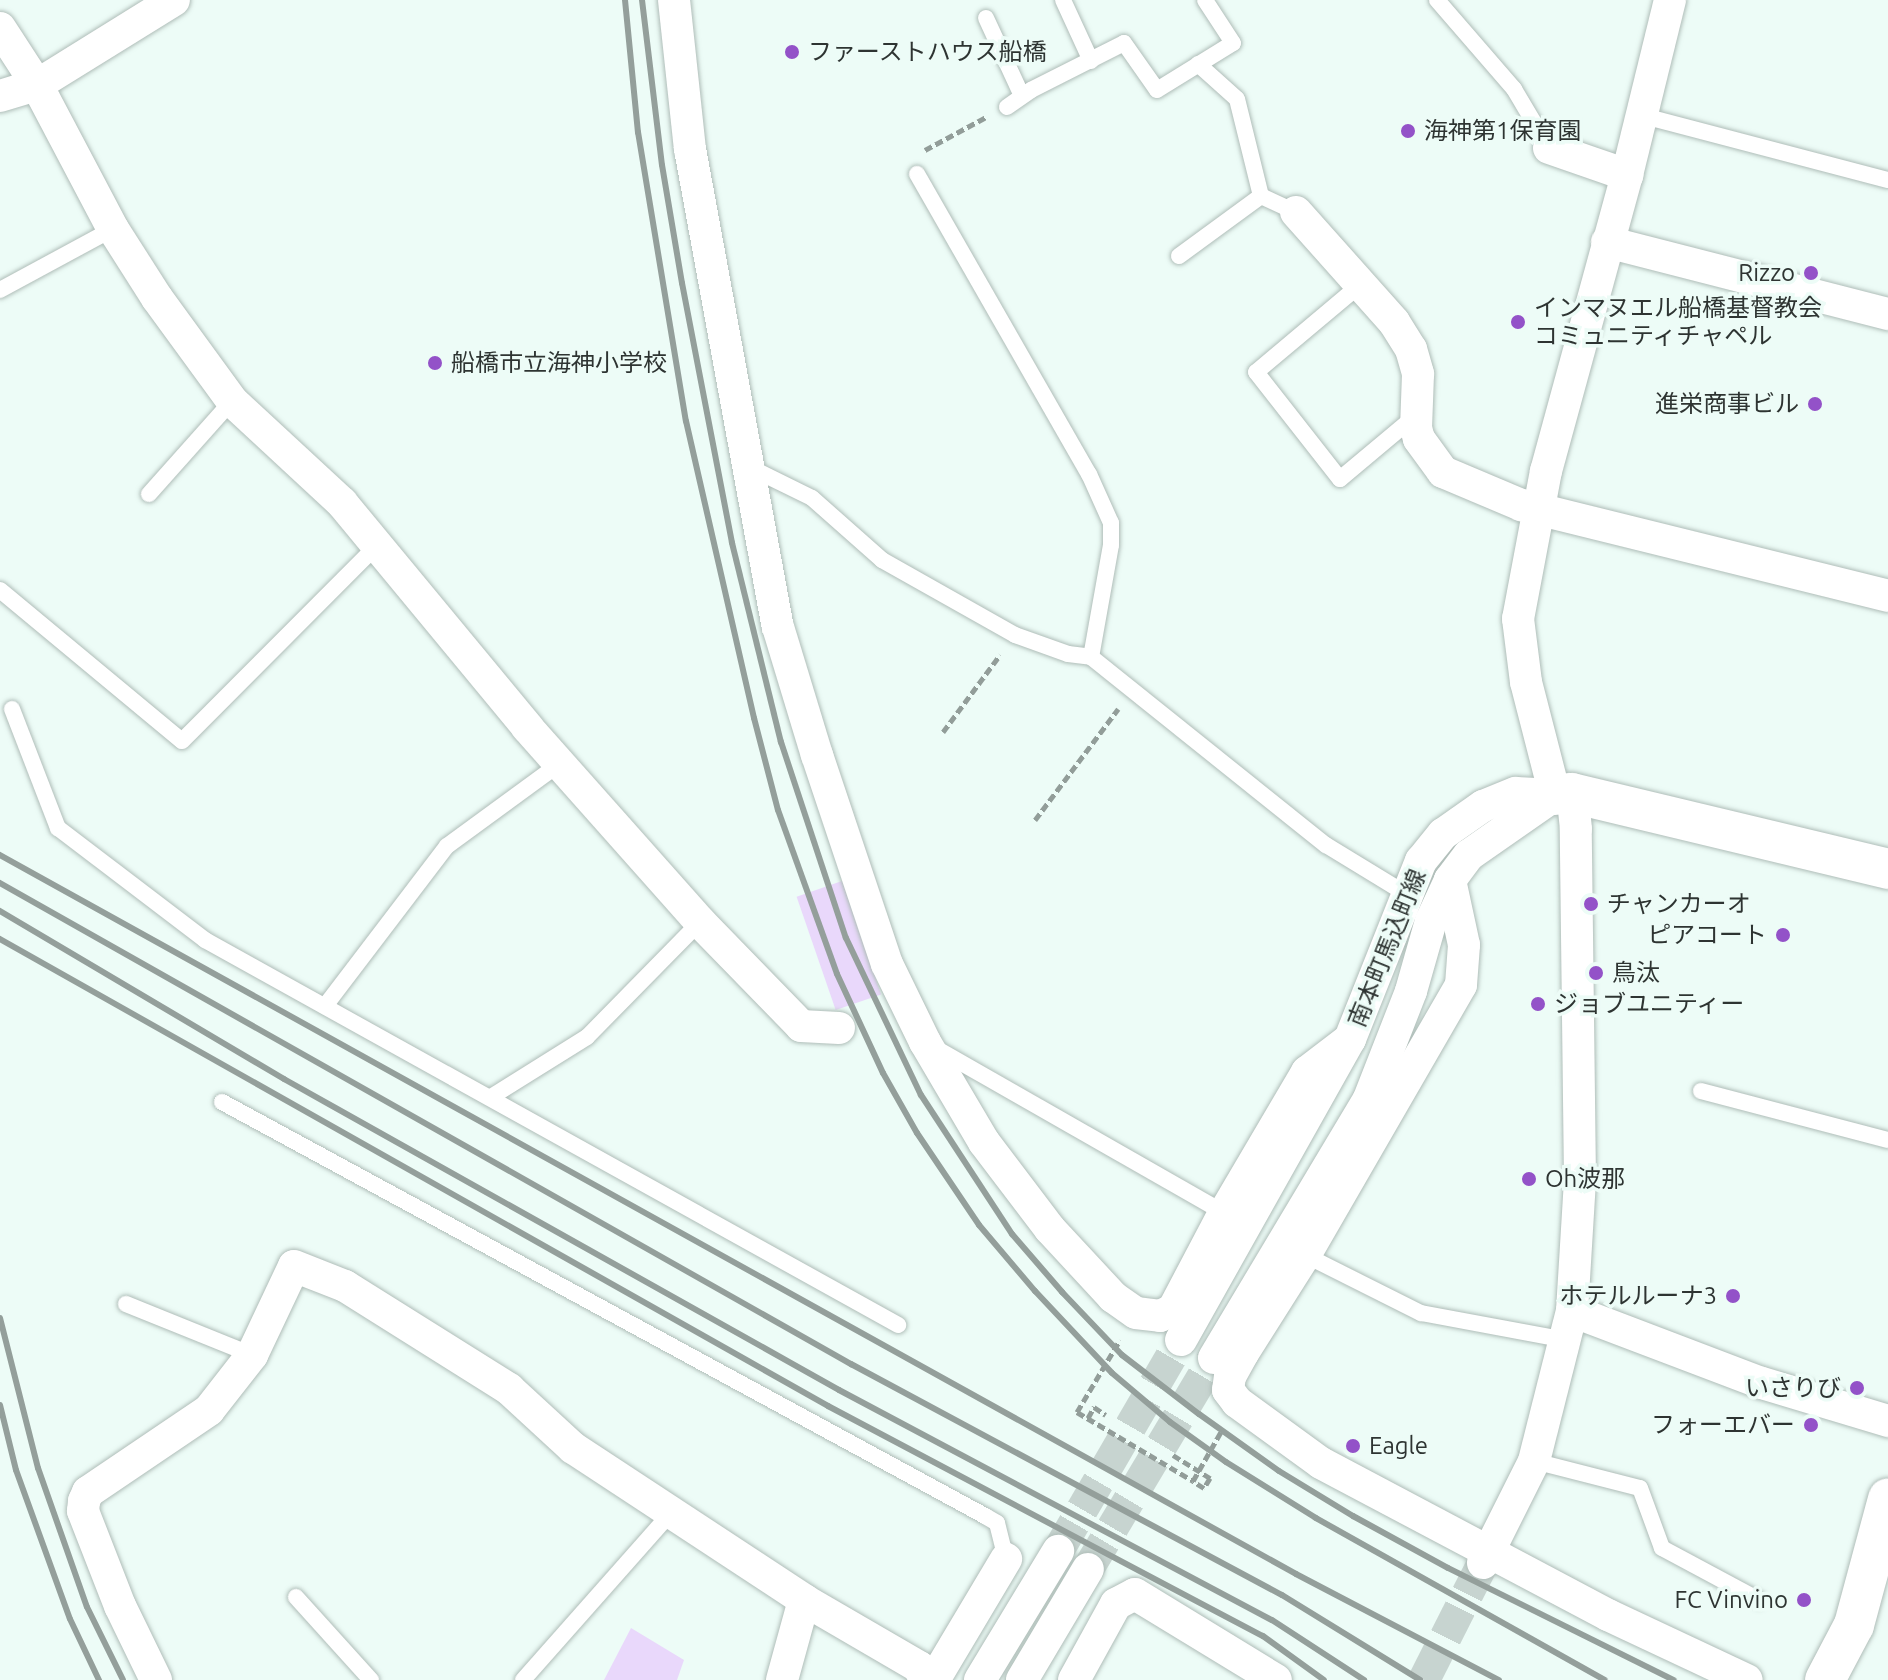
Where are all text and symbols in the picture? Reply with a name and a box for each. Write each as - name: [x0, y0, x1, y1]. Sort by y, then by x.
- place label: ファーストハウス船橋: [808, 38, 1048, 66]
- marker: ファーストハウス船橋: [783, 43, 801, 61]
- place label: 海神第1保育園: [1424, 117, 1582, 145]
- marker: 海神第1保育園: [1399, 122, 1417, 140]
- place label: Rizzo: [1738, 259, 1795, 287]
- marker: Rizzo: [1802, 264, 1820, 282]
- place label: インマヌエル船橋基督教会 コミュニティチャペル: [1534, 294, 1822, 350]
- marker: インマヌエル船橋基督教会 コミュニティチャペル: [1509, 313, 1527, 331]
- place label: 船橋市立海神小学校: [451, 349, 667, 377]
- marker: 船橋市立海神小学校: [426, 354, 444, 372]
- place label: 進栄商事ビル: [1655, 390, 1799, 418]
- marker: 進栄商事ビル: [1806, 395, 1824, 413]
- street label: 南本町馬込町線: [1342, 865, 1432, 1031]
- place label: チャンカーオ: [1607, 890, 1751, 918]
- marker: チャンカーオ: [1582, 895, 1600, 913]
- place label: ピアコート: [1647, 921, 1767, 949]
- marker: ピアコート: [1774, 926, 1792, 944]
- place label: 鳥汰: [1612, 959, 1660, 987]
- marker: 鳥汰: [1587, 964, 1605, 982]
- place label: ジョブユニティー: [1554, 990, 1746, 1018]
- marker: ジョブユニティー: [1529, 995, 1547, 1013]
- place label: Oh波那: [1545, 1165, 1625, 1193]
- marker: Oh波那: [1520, 1170, 1538, 1188]
- place label: ホテルルーナ3: [1559, 1282, 1717, 1310]
- marker: ホテルルーナ3: [1724, 1287, 1742, 1305]
- place label: いさりび: [1745, 1374, 1841, 1402]
- marker: いさりび: [1848, 1379, 1866, 1397]
- place label: フォーエバー: [1651, 1411, 1795, 1439]
- marker: フォーエバー: [1802, 1416, 1820, 1434]
- place label: Eagle: [1369, 1432, 1428, 1460]
- marker: Eagle: [1344, 1437, 1362, 1455]
- place label: FC Vinvino: [1674, 1586, 1788, 1614]
- marker: FC Vinvino: [1795, 1591, 1813, 1609]

